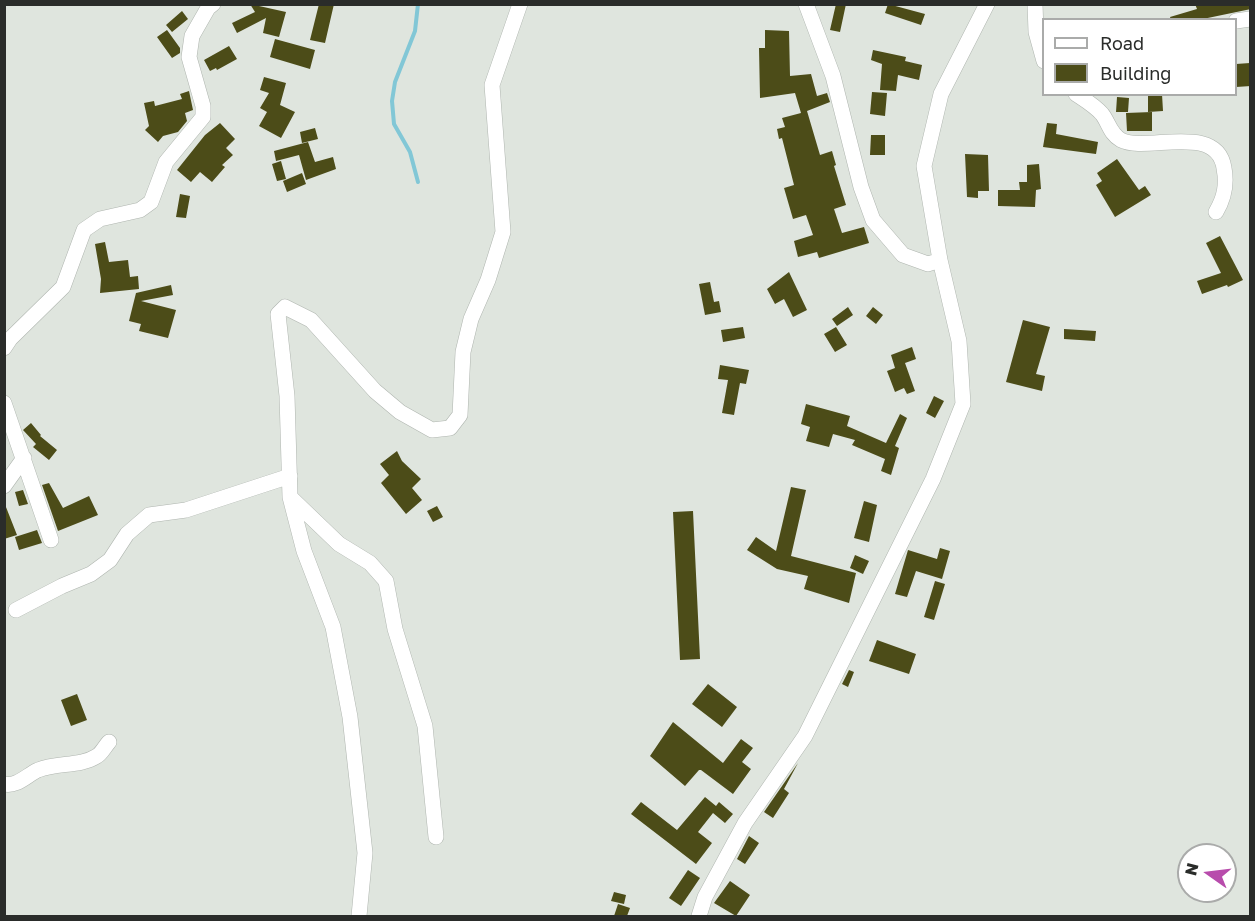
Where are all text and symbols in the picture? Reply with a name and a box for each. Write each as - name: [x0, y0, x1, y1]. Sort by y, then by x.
- legend: [1042, 18, 1237, 96]
- text: Road: [1100, 32, 1144, 54]
- text: Building: [1100, 62, 1171, 84]
- north arrow: [1177, 843, 1237, 903]
- text: N: [1180, 861, 1203, 877]

